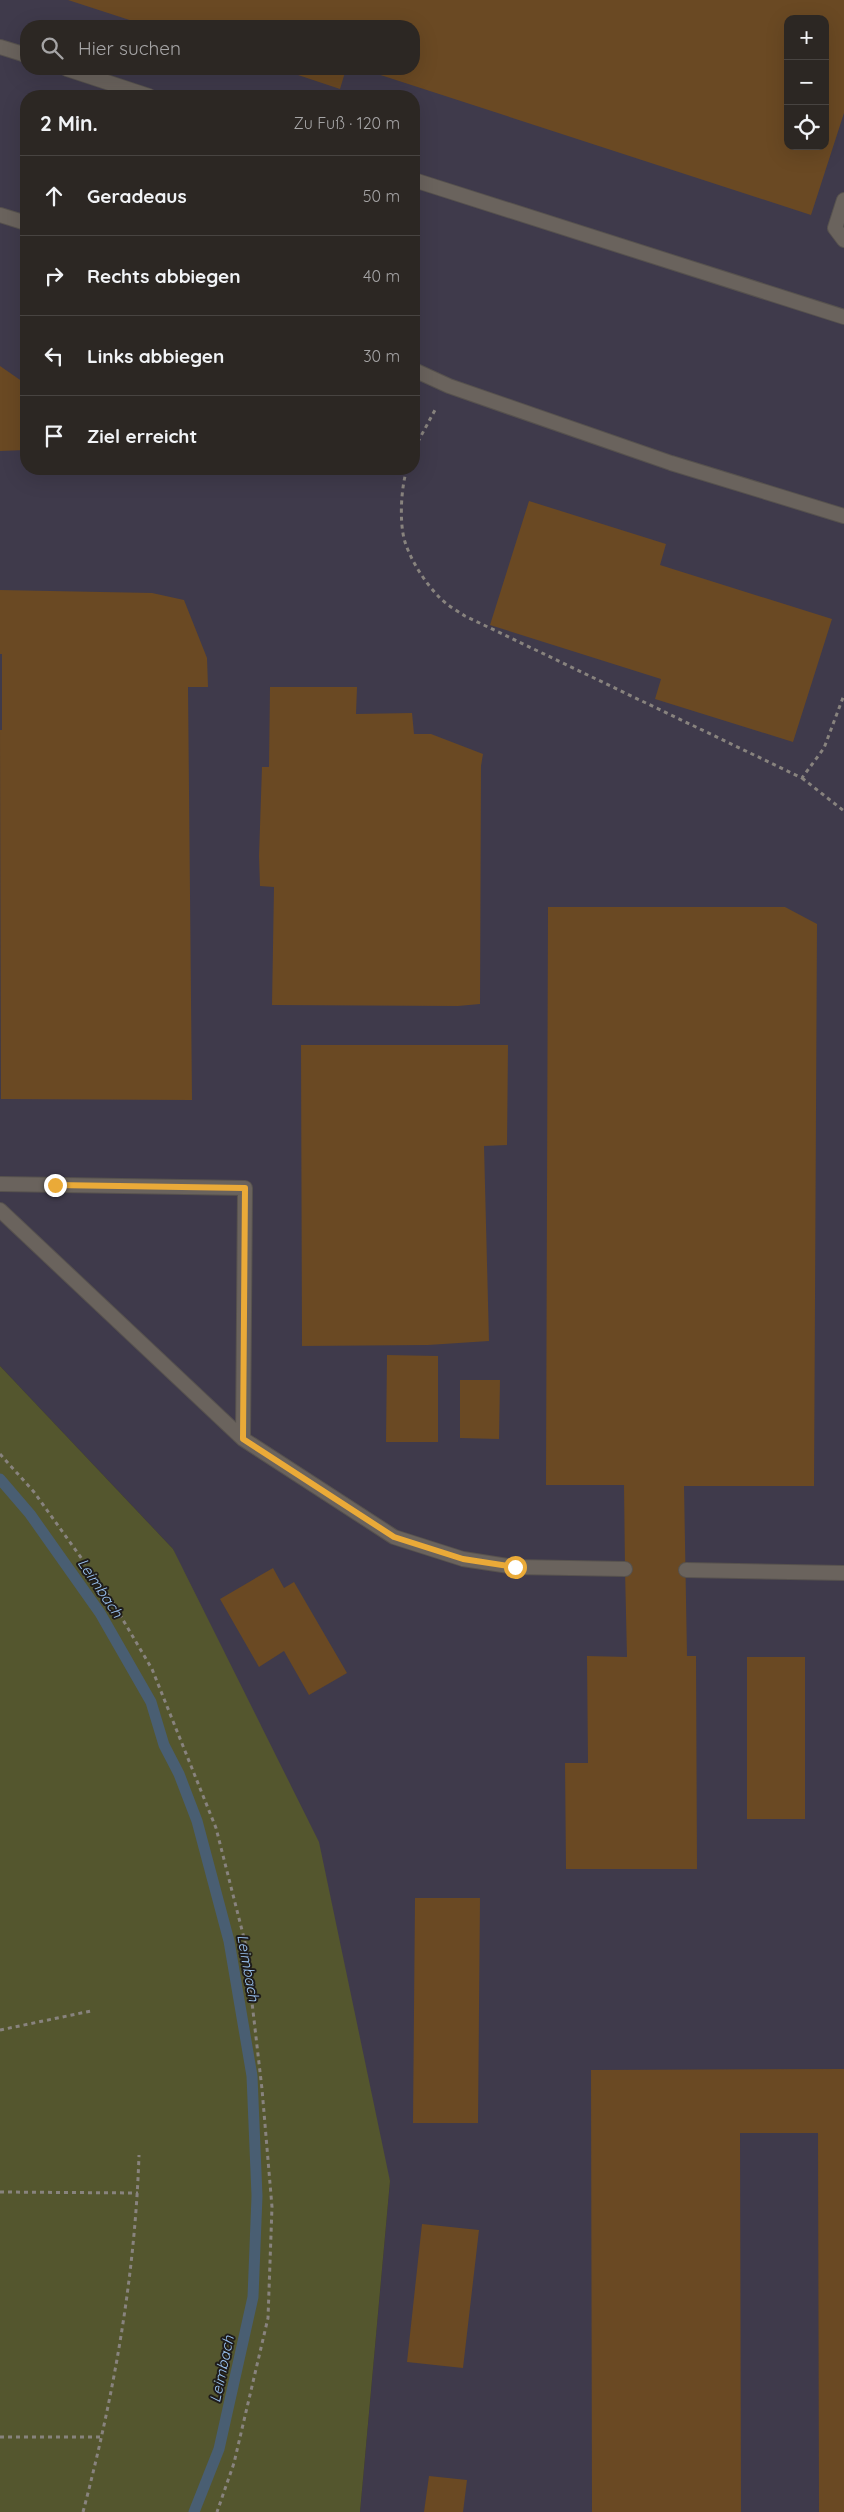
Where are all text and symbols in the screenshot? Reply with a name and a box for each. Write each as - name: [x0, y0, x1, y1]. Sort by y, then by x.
- map controls: [784, 15, 829, 150]
- button: +: [784, 15, 829, 60]
- search box: [20, 20, 420, 75]
- icon: search: [38, 34, 66, 62]
- text: Hier suchen: [78, 36, 181, 60]
- button: −: [784, 60, 829, 105]
- button: locate: [784, 105, 829, 150]
- text: 2 Min.: [40, 110, 98, 136]
- text: Zu Fuß · 120 m: [294, 113, 400, 133]
- icon: ahead: [40, 182, 68, 210]
- text: Geradeaus: [87, 184, 187, 208]
- text: 50 m: [363, 186, 400, 206]
- icon: right: [40, 262, 68, 290]
- text: Rechts abbiegen: [87, 264, 240, 288]
- text: 40 m: [363, 266, 400, 286]
- icon: left: [40, 342, 68, 370]
- text: Links abbiegen: [87, 344, 224, 368]
- text: 30 m: [363, 346, 400, 366]
- icon: arrive: [40, 422, 68, 450]
- text: Ziel erreicht: [87, 424, 197, 448]
- route end: [44, 1174, 67, 1197]
- water label: Leimbach: [74, 1554, 128, 1622]
- route start: [504, 1556, 527, 1579]
- water label: Leimbach: [233, 1933, 264, 2003]
- water label: Leimbach: [205, 2333, 238, 2404]

